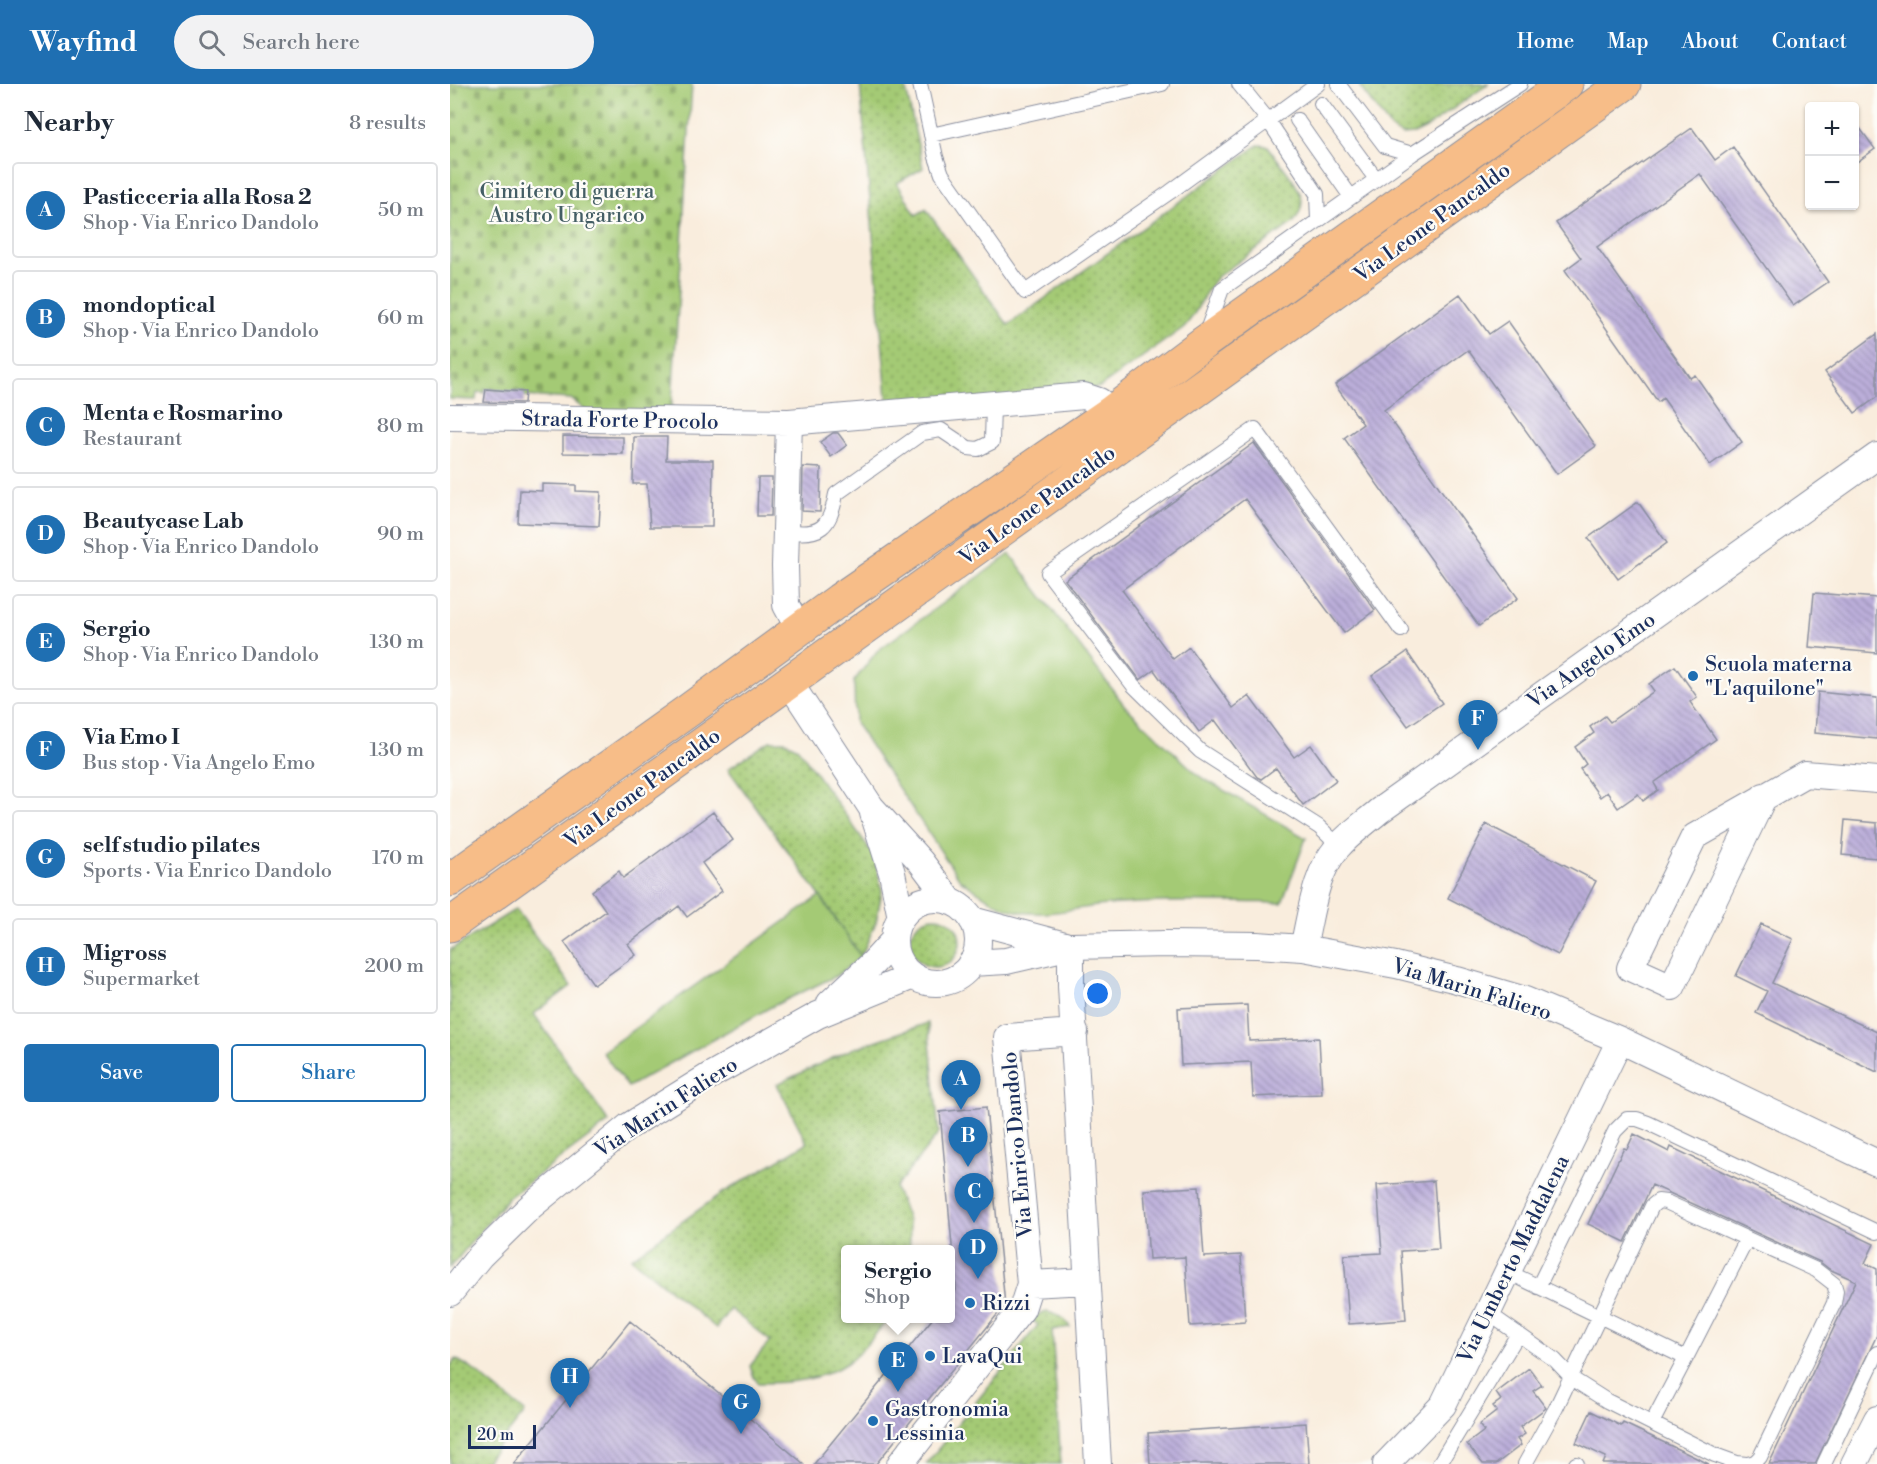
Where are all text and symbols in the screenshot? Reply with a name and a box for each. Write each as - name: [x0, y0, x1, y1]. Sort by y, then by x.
- search box: [174, 15, 594, 69]
- text: Wayfind: [30, 25, 138, 60]
- icon: search: [195, 26, 228, 59]
- text: Search here: [243, 29, 360, 56]
- text: Home: [1517, 29, 1574, 55]
- text: Map: [1607, 29, 1649, 55]
- text: About: [1682, 29, 1739, 55]
- text: Contact: [1772, 29, 1847, 55]
- map controls: [1805, 102, 1859, 210]
- button: +: [1805, 102, 1859, 156]
- text: Nearby: [24, 107, 114, 139]
- text: 8 results: [349, 111, 426, 136]
- button: −: [1805, 156, 1859, 210]
- street label: Via Leone Pancaldo: [1348, 157, 1516, 289]
- park label: Cimitero di guerra Austro Ungarico: [480, 179, 655, 229]
- text: Pasticceria alla Rosa 2: [83, 184, 312, 211]
- text: A: [38, 198, 53, 223]
- text: 50 m: [378, 198, 424, 223]
- text: Shop · Via Enrico Dandolo: [83, 211, 319, 236]
- text: mondoptical: [83, 292, 216, 319]
- text: B: [38, 306, 53, 331]
- text: 60 m: [377, 306, 424, 331]
- text: Shop · Via Enrico Dandolo: [83, 319, 319, 344]
- text: Menta e Rosmarino: [83, 400, 283, 427]
- street label: Strada Forte Procolo: [521, 406, 719, 436]
- text: C: [38, 414, 53, 439]
- text: 80 m: [377, 414, 424, 439]
- text: Restaurant: [83, 427, 182, 452]
- street label: Via Leone Pancaldo: [953, 440, 1121, 572]
- text: Beautycase Lab: [83, 508, 244, 535]
- text: D: [38, 522, 53, 547]
- text: 90 m: [377, 522, 424, 547]
- text: Shop · Via Enrico Dandolo: [83, 535, 319, 560]
- street label: Via Angelo Emo: [1521, 607, 1661, 715]
- text: Sergio: [83, 616, 151, 643]
- text: E: [39, 630, 52, 655]
- text: 130 m: [369, 630, 424, 655]
- text: Shop · Via Enrico Dandolo: [83, 643, 319, 668]
- place label: Scuola materna "L'aquilone": [1705, 652, 1852, 702]
- marker: Scuola materna "L'aquilone": [1686, 669, 1700, 683]
- pin: F: [1458, 700, 1498, 750]
- street label: Via Leone Pancaldo: [558, 723, 726, 855]
- text: Via Emo I: [83, 724, 180, 751]
- text: F: [38, 738, 53, 763]
- text: 130 m: [369, 738, 424, 763]
- text: Bus stop · Via Angelo Emo: [83, 751, 315, 776]
- text: self studio pilates: [83, 832, 260, 859]
- text: G: [38, 846, 53, 871]
- text: 170 m: [372, 846, 424, 871]
- text: Sports · Via Enrico Dandolo: [83, 859, 332, 884]
- text: Migross: [83, 940, 167, 967]
- street label: Via Marin Faliero: [1388, 953, 1555, 1027]
- text: H: [37, 954, 54, 979]
- text: 200 m: [364, 954, 424, 979]
- text: Supermarket: [83, 967, 200, 992]
- your location: [1083, 979, 1112, 1008]
- button: Save: [24, 1044, 219, 1102]
- button: Share: [231, 1044, 426, 1102]
- street label: Via Enrico Dandolo: [997, 1051, 1039, 1240]
- street label: Via Marin Faliero: [589, 1052, 743, 1164]
- pin: A: [942, 1060, 980, 1110]
- pin: B: [948, 1118, 988, 1167]
- street label: Via Umberto Maddalena: [1452, 1151, 1576, 1369]
- pin: C: [954, 1174, 994, 1223]
- pin: D: [958, 1230, 998, 1279]
- popup: [841, 1245, 955, 1323]
- text: Sergio: [864, 1258, 932, 1285]
- text: Shop: [864, 1285, 910, 1310]
- place label: Rizzi: [982, 1291, 1031, 1317]
- marker: Rizzi: [963, 1296, 977, 1310]
- pin: E: [878, 1342, 918, 1392]
- place label: LavaQui: [942, 1344, 1023, 1370]
- marker: LavaQui: [923, 1349, 937, 1363]
- pin: H: [550, 1358, 590, 1408]
- pin: G: [722, 1384, 760, 1434]
- place label: Gastronomia Lessinia: [885, 1397, 1009, 1447]
- marker: Gastronomia Lessinia: [866, 1414, 880, 1428]
- scale bar: [468, 1422, 536, 1450]
- text: 20 m: [477, 1425, 514, 1445]

